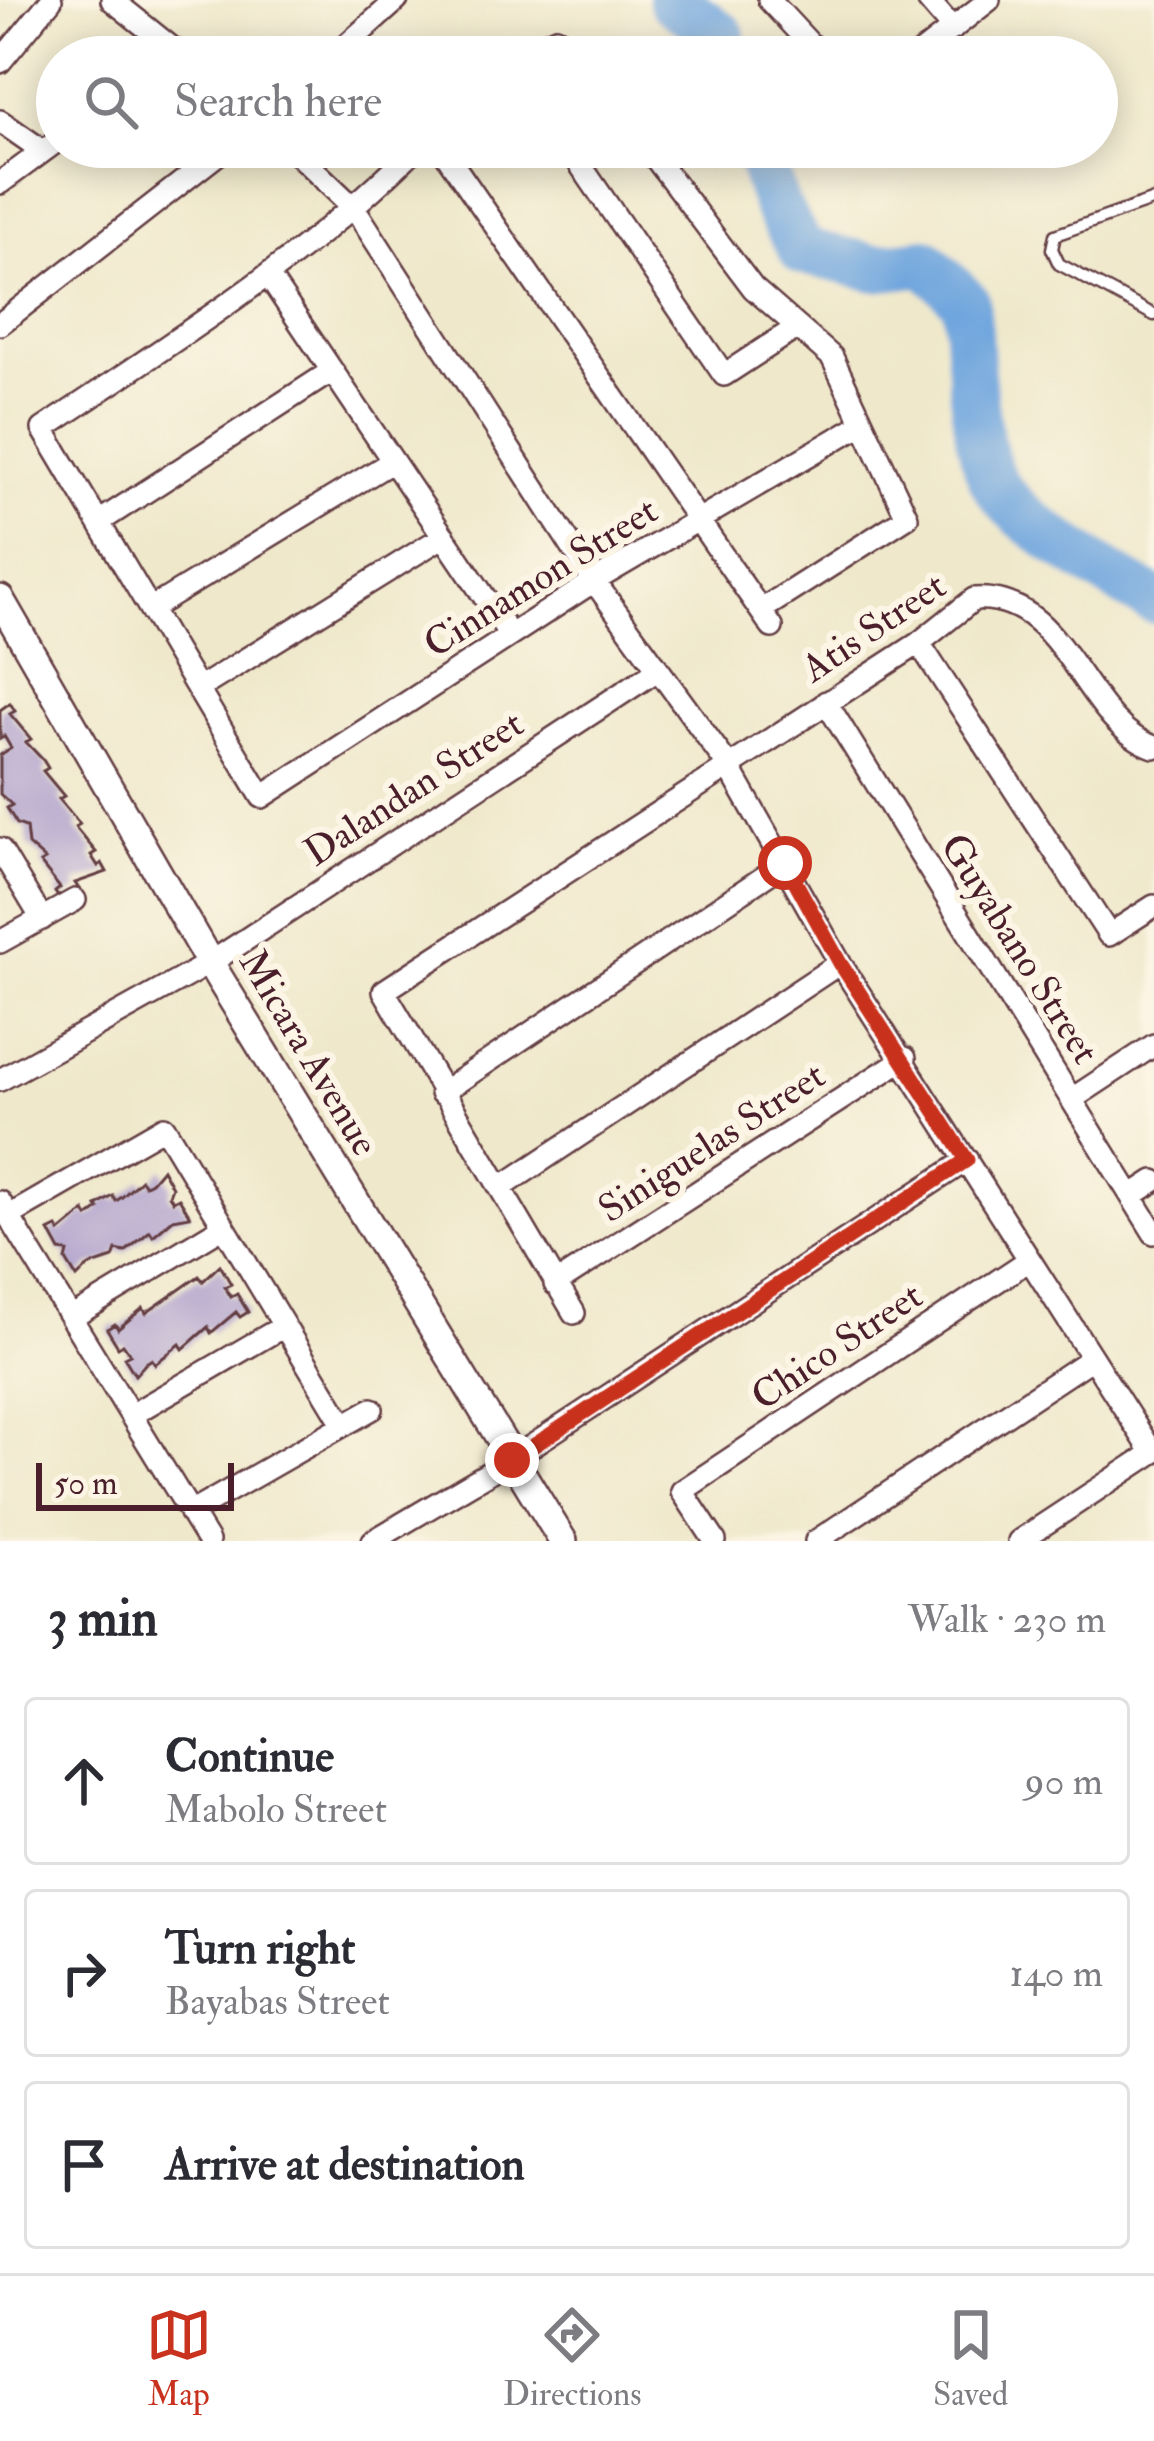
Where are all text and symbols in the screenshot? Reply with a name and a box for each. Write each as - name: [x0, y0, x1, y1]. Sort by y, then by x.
- search box: [36, 36, 1118, 168]
- icon: search: [78, 69, 144, 135]
- text: Search here: [174, 74, 382, 130]
- street label: Cinnamon Street: [415, 486, 667, 669]
- street label: Atis Street: [792, 561, 955, 694]
- street label: Dalandan Street: [295, 699, 533, 877]
- street label: Guyabano Street: [929, 825, 1110, 1073]
- route start: [758, 836, 812, 890]
- street label: Micara Avenue: [228, 941, 389, 1165]
- street label: Siniguelas Street: [589, 1051, 834, 1234]
- street label: Chico Street: [742, 1271, 932, 1421]
- route end: [485, 1433, 539, 1487]
- scale bar: [36, 1457, 234, 1510]
- text: 50 m: [54, 1463, 118, 1504]
- text: 3 min: [48, 1587, 158, 1651]
- text: Walk · 230 m: [908, 1595, 1106, 1644]
- text: Continue: [165, 1729, 334, 1785]
- icon: ahead: [51, 1748, 117, 1814]
- text: 90 m: [1025, 1757, 1103, 1806]
- text: Mabolo Street: [165, 1785, 387, 1834]
- text: Turn right: [165, 1921, 355, 1977]
- icon: right: [51, 1940, 117, 2006]
- text: 140 m: [1010, 1949, 1103, 1998]
- text: Bayabas Street: [165, 1977, 390, 2026]
- icon: arrive: [51, 2132, 117, 2198]
- text: Arrive at destination: [165, 2137, 525, 2193]
- tab: Map: [146, 2302, 212, 2415]
- tab: Directions: [503, 2302, 642, 2415]
- tab: Saved: [933, 2302, 1008, 2415]

